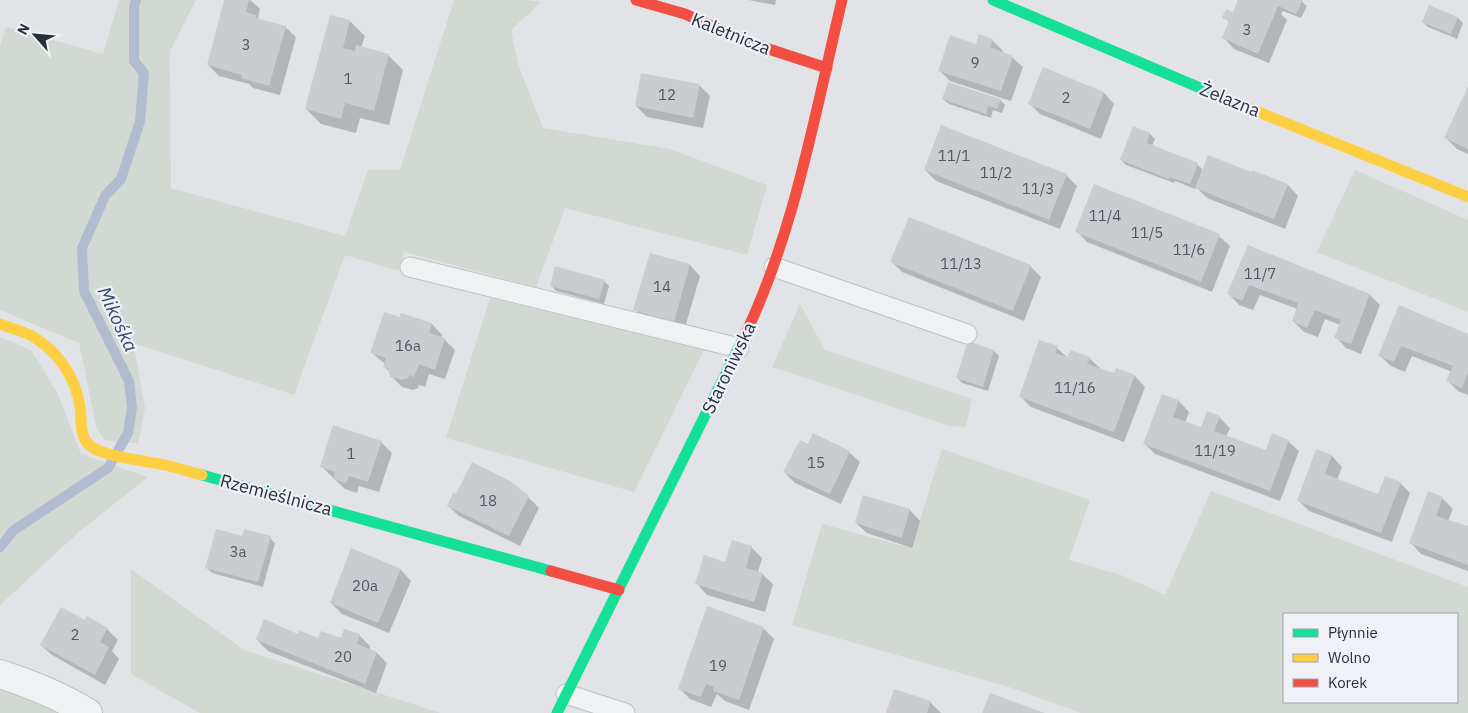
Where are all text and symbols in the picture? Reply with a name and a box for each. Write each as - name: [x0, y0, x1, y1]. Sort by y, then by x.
- street label: Kaletnicza: [688, 7, 775, 60]
- north arrow: [10, 10, 60, 60]
- text: N: [13, 20, 34, 38]
- house number: 3: [1242, 20, 1252, 39]
- house number: 3: [241, 35, 251, 54]
- house number: 9: [970, 53, 980, 72]
- house number: 1: [343, 69, 353, 88]
- street label: Żelazna: [1197, 77, 1264, 122]
- house number: 12: [658, 85, 676, 104]
- house number: 2: [1061, 88, 1071, 107]
- house number: 11/1: [938, 146, 970, 165]
- house number: 11/2: [980, 163, 1012, 182]
- house number: 11/3: [1022, 179, 1054, 198]
- house number: 11/4: [1089, 206, 1121, 225]
- house number: 11/5: [1131, 223, 1163, 242]
- house number: 11/6: [1173, 240, 1205, 259]
- house number: 11/13: [940, 254, 982, 273]
- house number: 11/7: [1244, 264, 1276, 283]
- house number: 14: [653, 277, 671, 296]
- water label: Mikośka: [92, 282, 144, 356]
- street label: Staroniwska: [696, 318, 761, 417]
- house number: 16a: [395, 336, 421, 355]
- house number: 11/16: [1054, 378, 1096, 397]
- house number: 11/19: [1194, 441, 1236, 460]
- house number: 1: [346, 444, 356, 463]
- house number: 15: [807, 453, 825, 472]
- street label: Rzemieślnicza: [218, 469, 335, 521]
- house number: 18: [479, 491, 497, 510]
- house number: 3a: [229, 542, 247, 561]
- house number: 20a: [352, 576, 378, 595]
- legend: [1283, 613, 1458, 703]
- text: Płynnie: [1328, 623, 1378, 642]
- house number: 2: [70, 625, 80, 644]
- house number: 20: [334, 647, 352, 666]
- text: Wolno: [1328, 648, 1371, 667]
- house number: 19: [709, 656, 727, 675]
- text: Korek: [1328, 673, 1367, 692]

